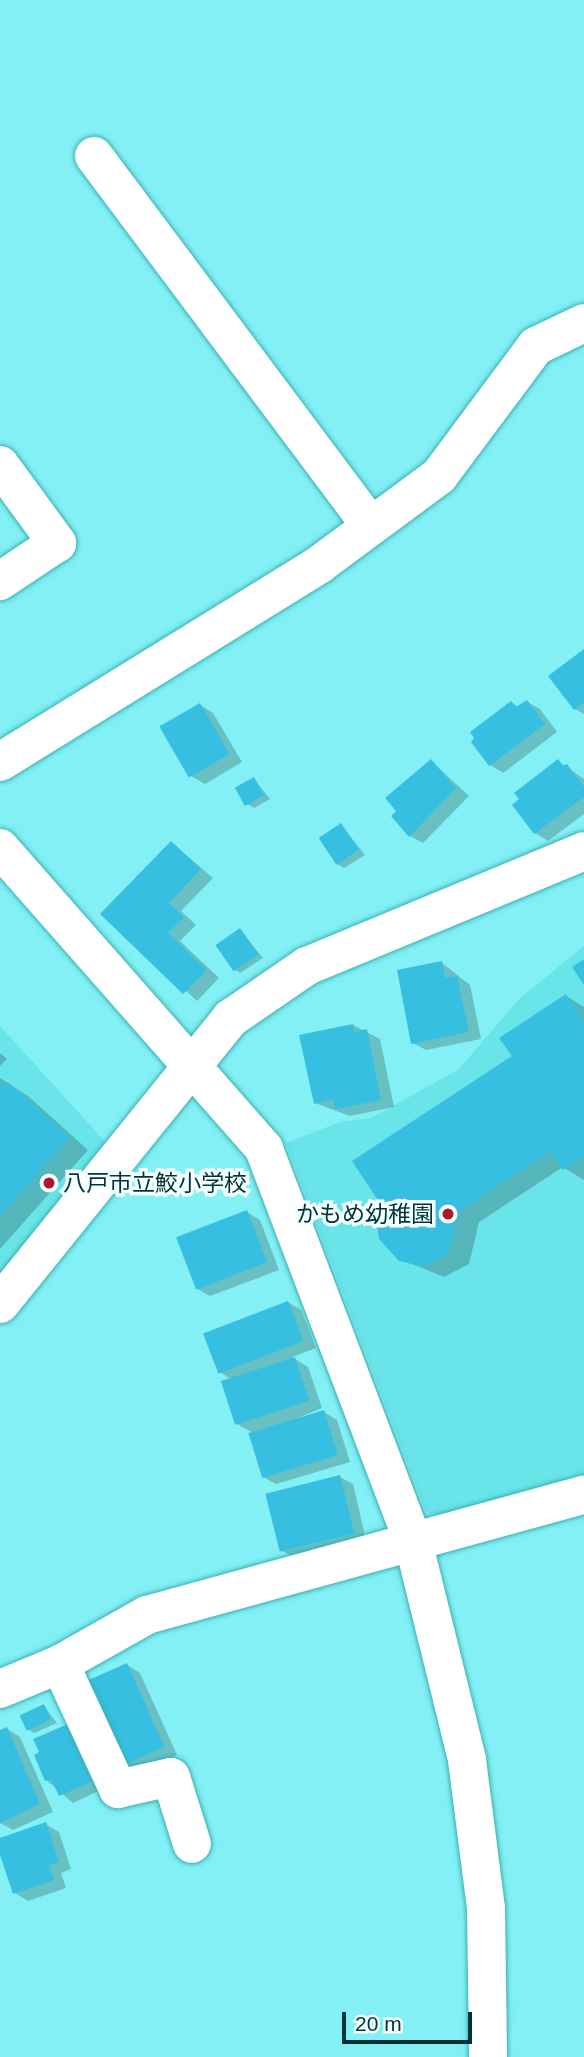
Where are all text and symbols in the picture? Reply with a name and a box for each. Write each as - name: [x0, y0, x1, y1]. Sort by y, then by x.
- place label: 八戸市立鮫小学校: [63, 1169, 247, 1197]
- marker: 八戸市立鮫小学校: [41, 1175, 57, 1191]
- place label: かもめ幼稚園: [296, 1200, 434, 1228]
- marker: かもめ幼稚園: [440, 1206, 456, 1222]
- scale bar: [346, 1997, 476, 2041]
- text: 20 m: [355, 2012, 402, 2035]

